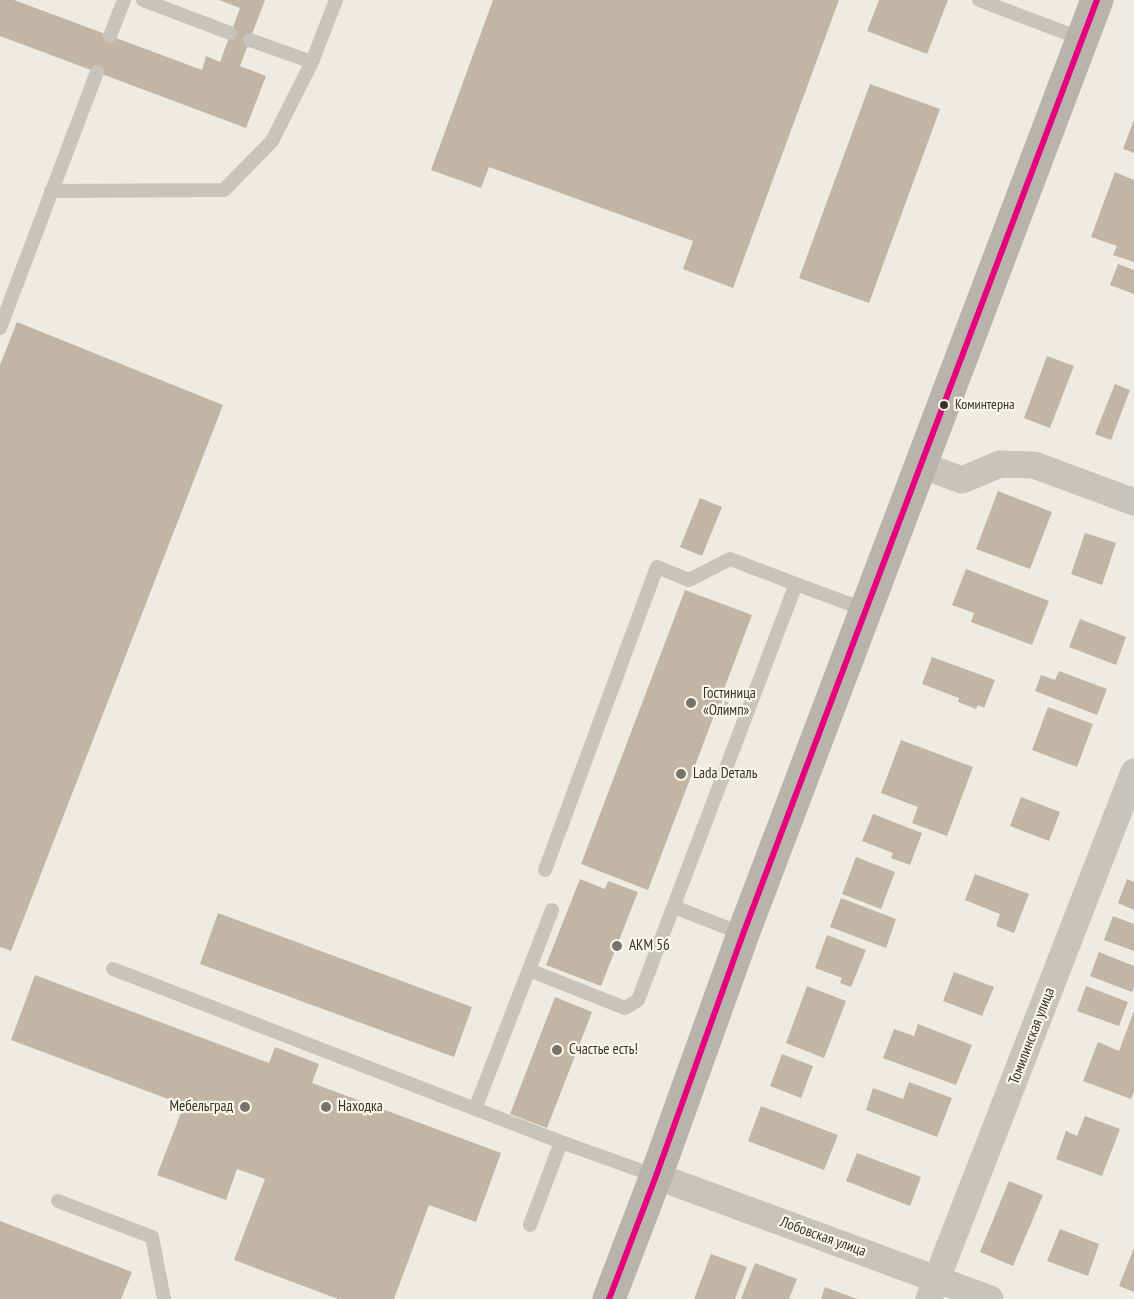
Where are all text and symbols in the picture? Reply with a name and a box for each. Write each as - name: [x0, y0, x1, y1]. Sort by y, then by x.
- place label: Коминтерна: [955, 397, 1015, 413]
- marker: Коминтерна: [938, 399, 950, 411]
- place label: Гостиница «Олимп»: [703, 685, 756, 720]
- marker: Гостиница «Олимп»: [684, 696, 698, 710]
- place label: Lada Dеталь: [693, 765, 757, 783]
- marker: Lada Dеталь: [674, 767, 688, 781]
- place label: АКМ 56: [629, 937, 670, 955]
- marker: АКМ 56: [610, 939, 624, 953]
- street label: Томилинская улица: [1005, 985, 1059, 1087]
- place label: Счастье есть!: [569, 1041, 638, 1059]
- marker: Счастье есть!: [550, 1043, 564, 1057]
- place label: Мебельград: [170, 1098, 233, 1116]
- place label: Находка: [338, 1098, 383, 1116]
- marker: Мебельград: [238, 1100, 252, 1114]
- marker: Находка: [319, 1100, 333, 1114]
- street label: Лобовская улица: [778, 1213, 868, 1261]

